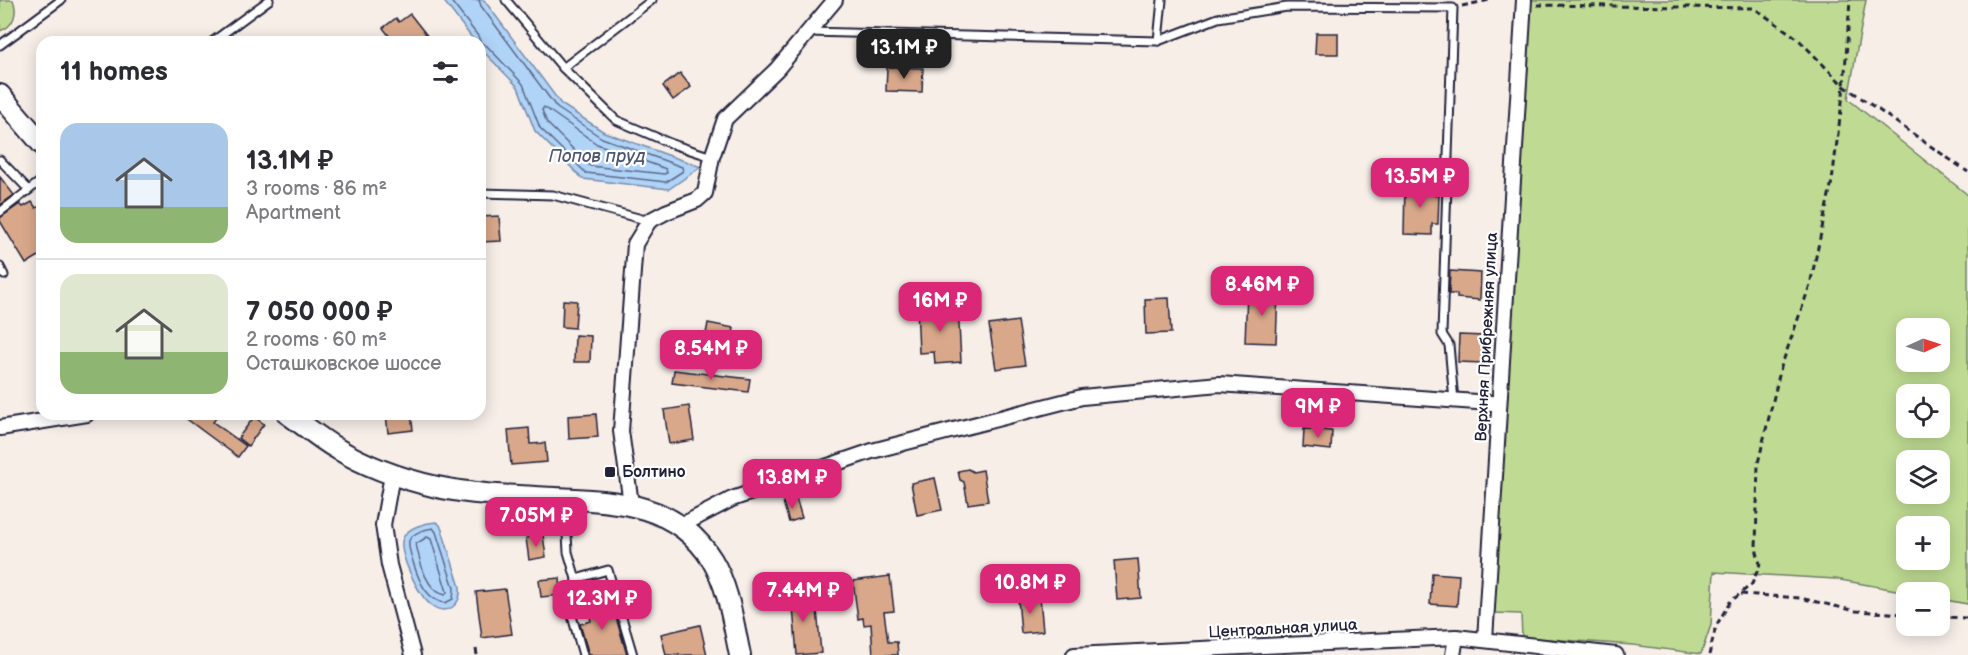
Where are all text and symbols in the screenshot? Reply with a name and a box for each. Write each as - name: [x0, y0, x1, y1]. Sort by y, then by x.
- pin: 13.1M ₽: [849, 29, 959, 80]
- text: 13.1M ₽: [870, 36, 938, 60]
- icon: filters: [429, 56, 462, 89]
- text: 11 homes: [60, 57, 168, 88]
- text: 13.1M ₽: [246, 146, 333, 177]
- water label: Попов пруд: [549, 146, 645, 167]
- icon: home: [108, 147, 180, 219]
- pin: 13.5M ₽: [1365, 158, 1475, 209]
- text: 13.5M ₽: [1385, 165, 1455, 189]
- text: 3 rooms · 86 m²: [246, 177, 387, 201]
- text: Apartment: [246, 201, 341, 225]
- street label: Верхняя Прибрежняя улица: [1472, 231, 1502, 442]
- pin: 8.46M ₽: [1207, 266, 1317, 317]
- text: 8.46M ₽: [1225, 273, 1299, 297]
- pin: 16M ₽: [898, 282, 982, 333]
- text: 16M ₽: [913, 289, 967, 313]
- text: 7 050 000 ₽: [246, 297, 393, 328]
- icon: home: [108, 298, 180, 370]
- north arrow: [1896, 318, 1950, 372]
- map controls: [1896, 318, 1950, 636]
- text: 2 rooms · 60 m²: [246, 328, 387, 352]
- pin: 8.54M ₽: [656, 330, 766, 381]
- text: 8.54M ₽: [674, 337, 748, 361]
- text: Осташковское шоссе: [246, 352, 441, 376]
- button: locate: [1896, 384, 1950, 438]
- pin: 9M ₽: [1282, 388, 1354, 439]
- text: 9M ₽: [1295, 395, 1341, 419]
- button: layers: [1896, 450, 1950, 504]
- pin: 13.8M ₽: [737, 459, 847, 510]
- place label: Болтино: [622, 463, 686, 482]
- marker: Болтино: [603, 465, 617, 479]
- text: 13.8M ₽: [757, 466, 827, 490]
- pin: 7.05M ₽: [481, 497, 591, 548]
- text: 7.05M ₽: [499, 504, 573, 528]
- button: +: [1896, 516, 1950, 570]
- pin: 10.8M ₽: [975, 564, 1085, 615]
- text: 10.8M ₽: [994, 571, 1066, 595]
- pin: 7.44M ₽: [748, 572, 858, 623]
- text: 7.44M ₽: [766, 579, 840, 603]
- pin: 12.3M ₽: [547, 580, 657, 631]
- button: −: [1896, 582, 1950, 636]
- text: 12.3M ₽: [567, 587, 637, 611]
- street label: Центральная улица: [1208, 616, 1359, 642]

